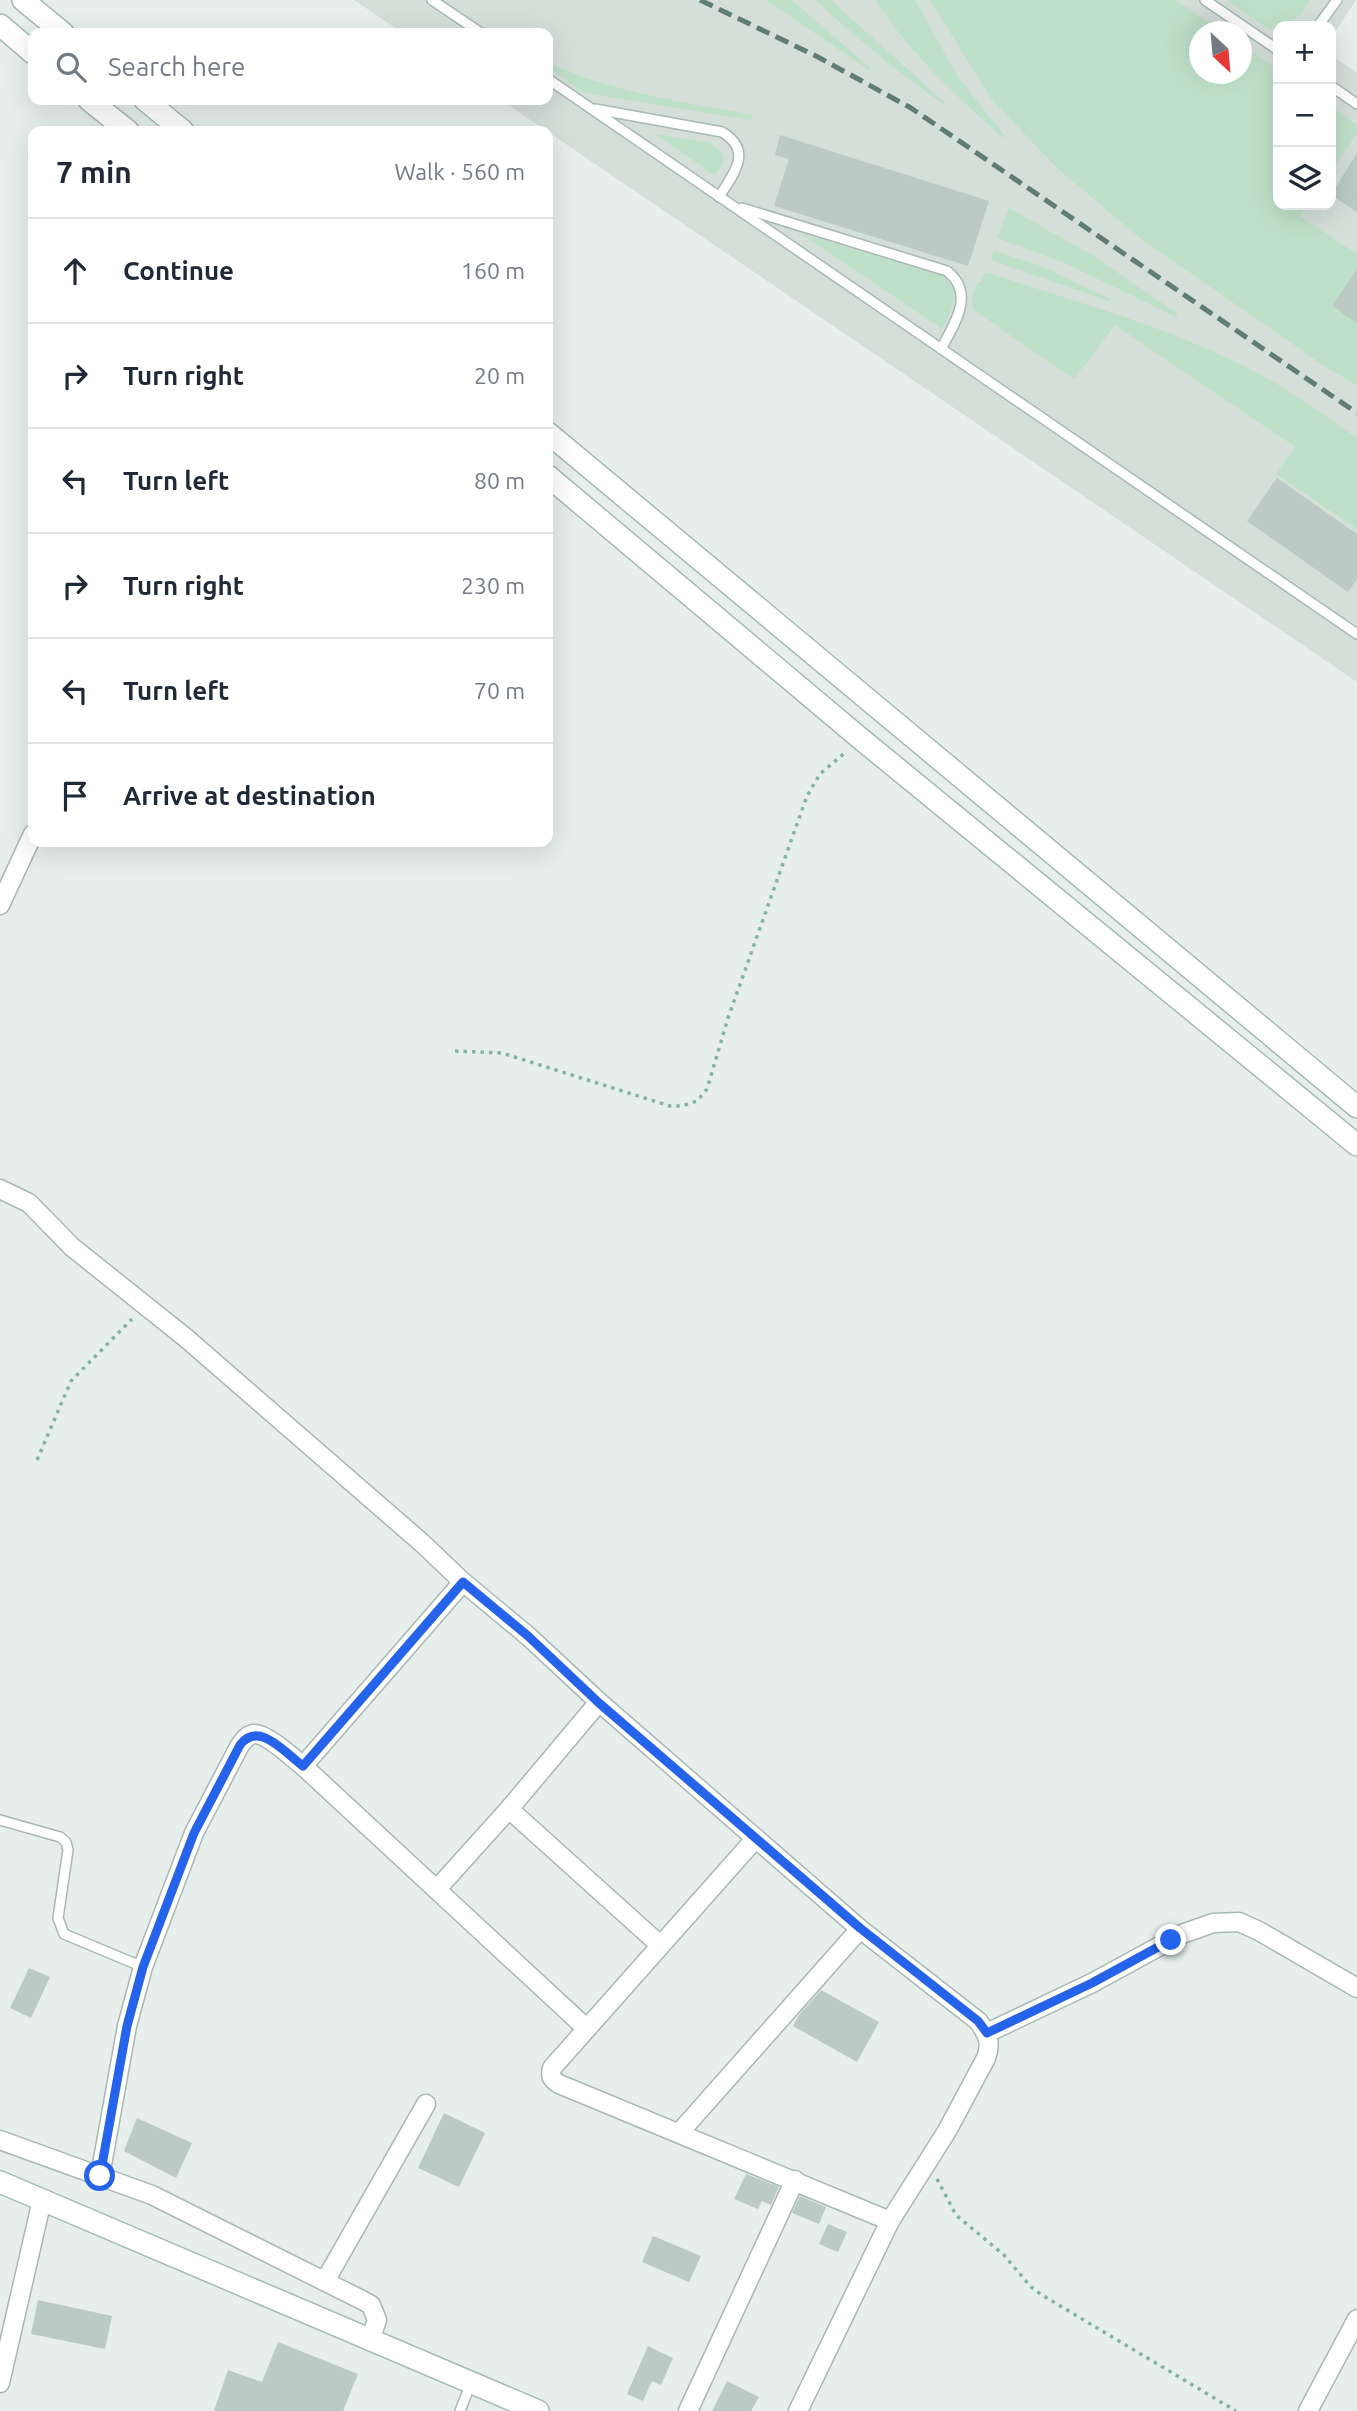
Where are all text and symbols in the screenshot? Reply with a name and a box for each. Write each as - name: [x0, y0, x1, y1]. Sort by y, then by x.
- north arrow: [1189, 21, 1252, 84]
- map controls: [1273, 21, 1336, 210]
- button: +: [1273, 21, 1336, 84]
- search box: [28, 28, 553, 105]
- icon: search: [52, 48, 90, 86]
- text: Search here: [108, 52, 245, 81]
- button: −: [1273, 84, 1336, 147]
- button: layers: [1273, 147, 1336, 210]
- text: 7 min: [56, 155, 132, 189]
- text: Walk · 560 m: [394, 159, 525, 184]
- icon: ahead: [56, 252, 94, 290]
- text: Continue: [123, 256, 234, 285]
- text: 160 m: [461, 258, 525, 283]
- icon: right: [56, 357, 94, 395]
- text: Turn right: [123, 361, 244, 390]
- text: 20 m: [474, 363, 525, 388]
- icon: left: [56, 462, 94, 500]
- text: Turn left: [123, 466, 229, 495]
- text: 80 m: [474, 468, 525, 493]
- icon: right: [56, 567, 94, 605]
- text: Turn right: [123, 571, 244, 600]
- text: 230 m: [461, 573, 525, 598]
- icon: left: [56, 672, 94, 710]
- text: Turn left: [123, 676, 229, 705]
- text: 70 m: [474, 678, 525, 703]
- icon: arrive: [56, 777, 94, 815]
- text: Arrive at destination: [123, 781, 376, 810]
- route end: [1155, 1924, 1186, 1955]
- route start: [84, 2160, 115, 2191]

